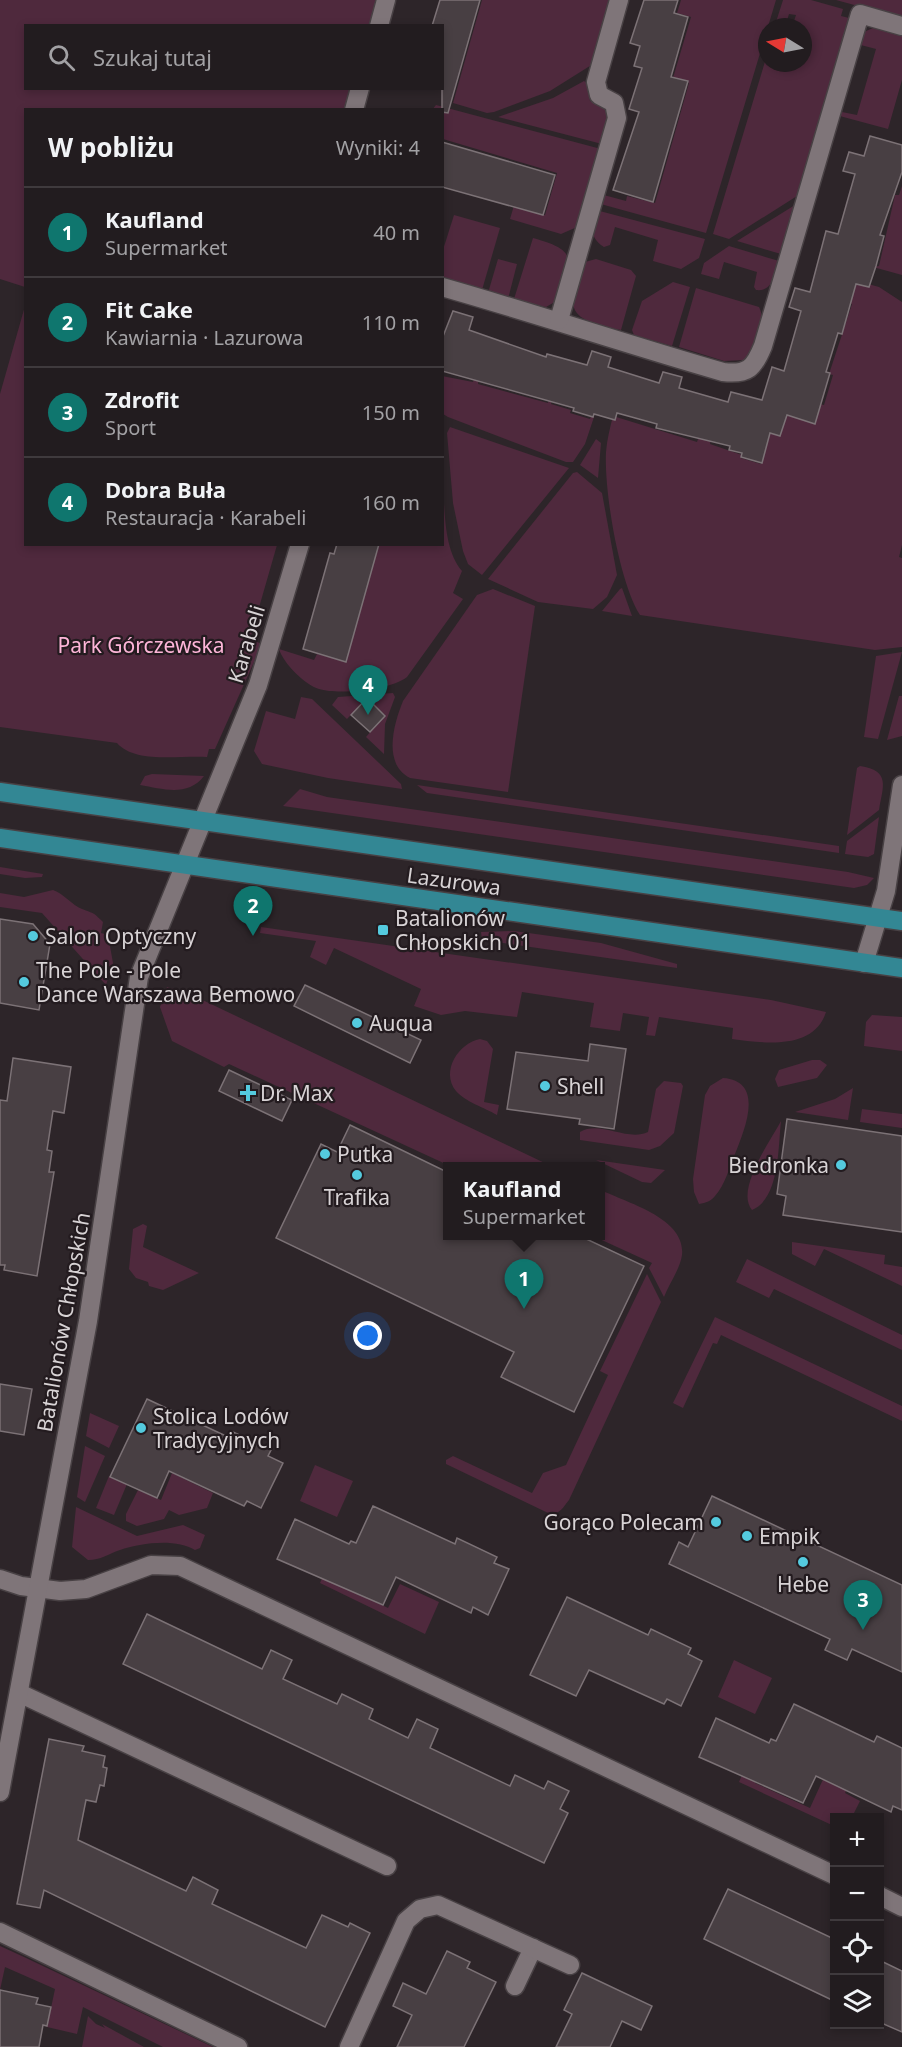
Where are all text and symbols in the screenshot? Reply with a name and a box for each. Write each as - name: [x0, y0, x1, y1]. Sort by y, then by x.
- north arrow: [758, 18, 812, 72]
- search box: [24, 24, 444, 90]
- icon: search: [45, 41, 78, 74]
- text: Szukaj tutaj: [93, 42, 212, 72]
- text: W pobliżu: [48, 129, 174, 165]
- text: Wyniki: 4: [336, 134, 420, 161]
- text: Kaufland: [105, 204, 204, 234]
- text: 1: [62, 219, 73, 246]
- text: 40 m: [373, 219, 420, 246]
- text: Supermarket: [105, 234, 228, 261]
- text: Fit Cake: [105, 294, 193, 324]
- text: 2: [62, 309, 73, 336]
- text: 110 m: [362, 309, 420, 336]
- text: Kawiarnia · Lazurowa: [105, 324, 303, 351]
- text: Zdrofit: [105, 384, 179, 414]
- text: 3: [62, 399, 73, 426]
- text: 150 m: [362, 399, 420, 426]
- text: Sport: [105, 414, 156, 441]
- text: Dobra Buła: [105, 474, 226, 504]
- text: 4: [62, 489, 73, 516]
- text: 160 m: [362, 489, 420, 516]
- text: Restauracja · Karabeli: [105, 504, 307, 531]
- street label: Karabeli: [221, 601, 271, 687]
- park label: Park Górczewska: [57, 631, 225, 659]
- pin: 4: [348, 666, 388, 715]
- street label: Lazurowa: [405, 861, 503, 901]
- pin: 2: [234, 886, 272, 936]
- place label: Batalionów Chłopskich 01: [395, 904, 532, 956]
- place label: Salon Optyczny: [45, 922, 196, 950]
- marker: Batalionów Chłopskich 01: [376, 923, 390, 937]
- marker: Salon Optyczny: [26, 929, 40, 943]
- place label: The Pole - Pole Dance Warszawa Bemowo: [36, 956, 295, 1008]
- marker: The Pole - Pole Dance Warszawa Bemowo: [17, 975, 31, 989]
- place label: Auqua: [369, 1009, 433, 1037]
- marker: Auqua: [350, 1016, 364, 1030]
- place label: Shell: [557, 1072, 604, 1100]
- place label: Dr. Max: [260, 1079, 334, 1107]
- marker: Shell: [538, 1079, 552, 1093]
- marker: Dr. Max: [241, 1086, 255, 1100]
- place label: Putka: [337, 1140, 393, 1168]
- marker: Putka: [318, 1147, 332, 1161]
- place label: Biedronka: [728, 1151, 829, 1179]
- marker: Biedronka: [834, 1158, 848, 1172]
- popup: [443, 1162, 605, 1240]
- marker: Trafika: [350, 1168, 364, 1182]
- text: Kaufland: [463, 1173, 561, 1203]
- place label: Trafika: [324, 1183, 390, 1211]
- text: Supermarket: [463, 1203, 585, 1230]
- street label: Batalionów Chłopskich: [30, 1210, 96, 1434]
- pin: 1: [504, 1260, 544, 1309]
- your location: [353, 1321, 382, 1350]
- place label: Stolica Lodów Tradycyjnych: [153, 1402, 289, 1454]
- marker: Stolica Lodów Tradycyjnych: [134, 1421, 148, 1435]
- place label: Gorąco Polecam: [544, 1508, 704, 1536]
- marker: Gorąco Polecam: [709, 1515, 723, 1529]
- place label: Empik: [759, 1522, 821, 1550]
- marker: Empik: [740, 1529, 754, 1543]
- marker: Hebe: [796, 1555, 810, 1569]
- place label: Hebe: [777, 1570, 829, 1598]
- pin: 3: [844, 1580, 882, 1630]
- map controls: [830, 1813, 884, 2029]
- button: +: [830, 1813, 884, 1867]
- button: −: [830, 1867, 884, 1921]
- button: locate: [830, 1921, 884, 1975]
- button: layers: [830, 1975, 884, 2029]

